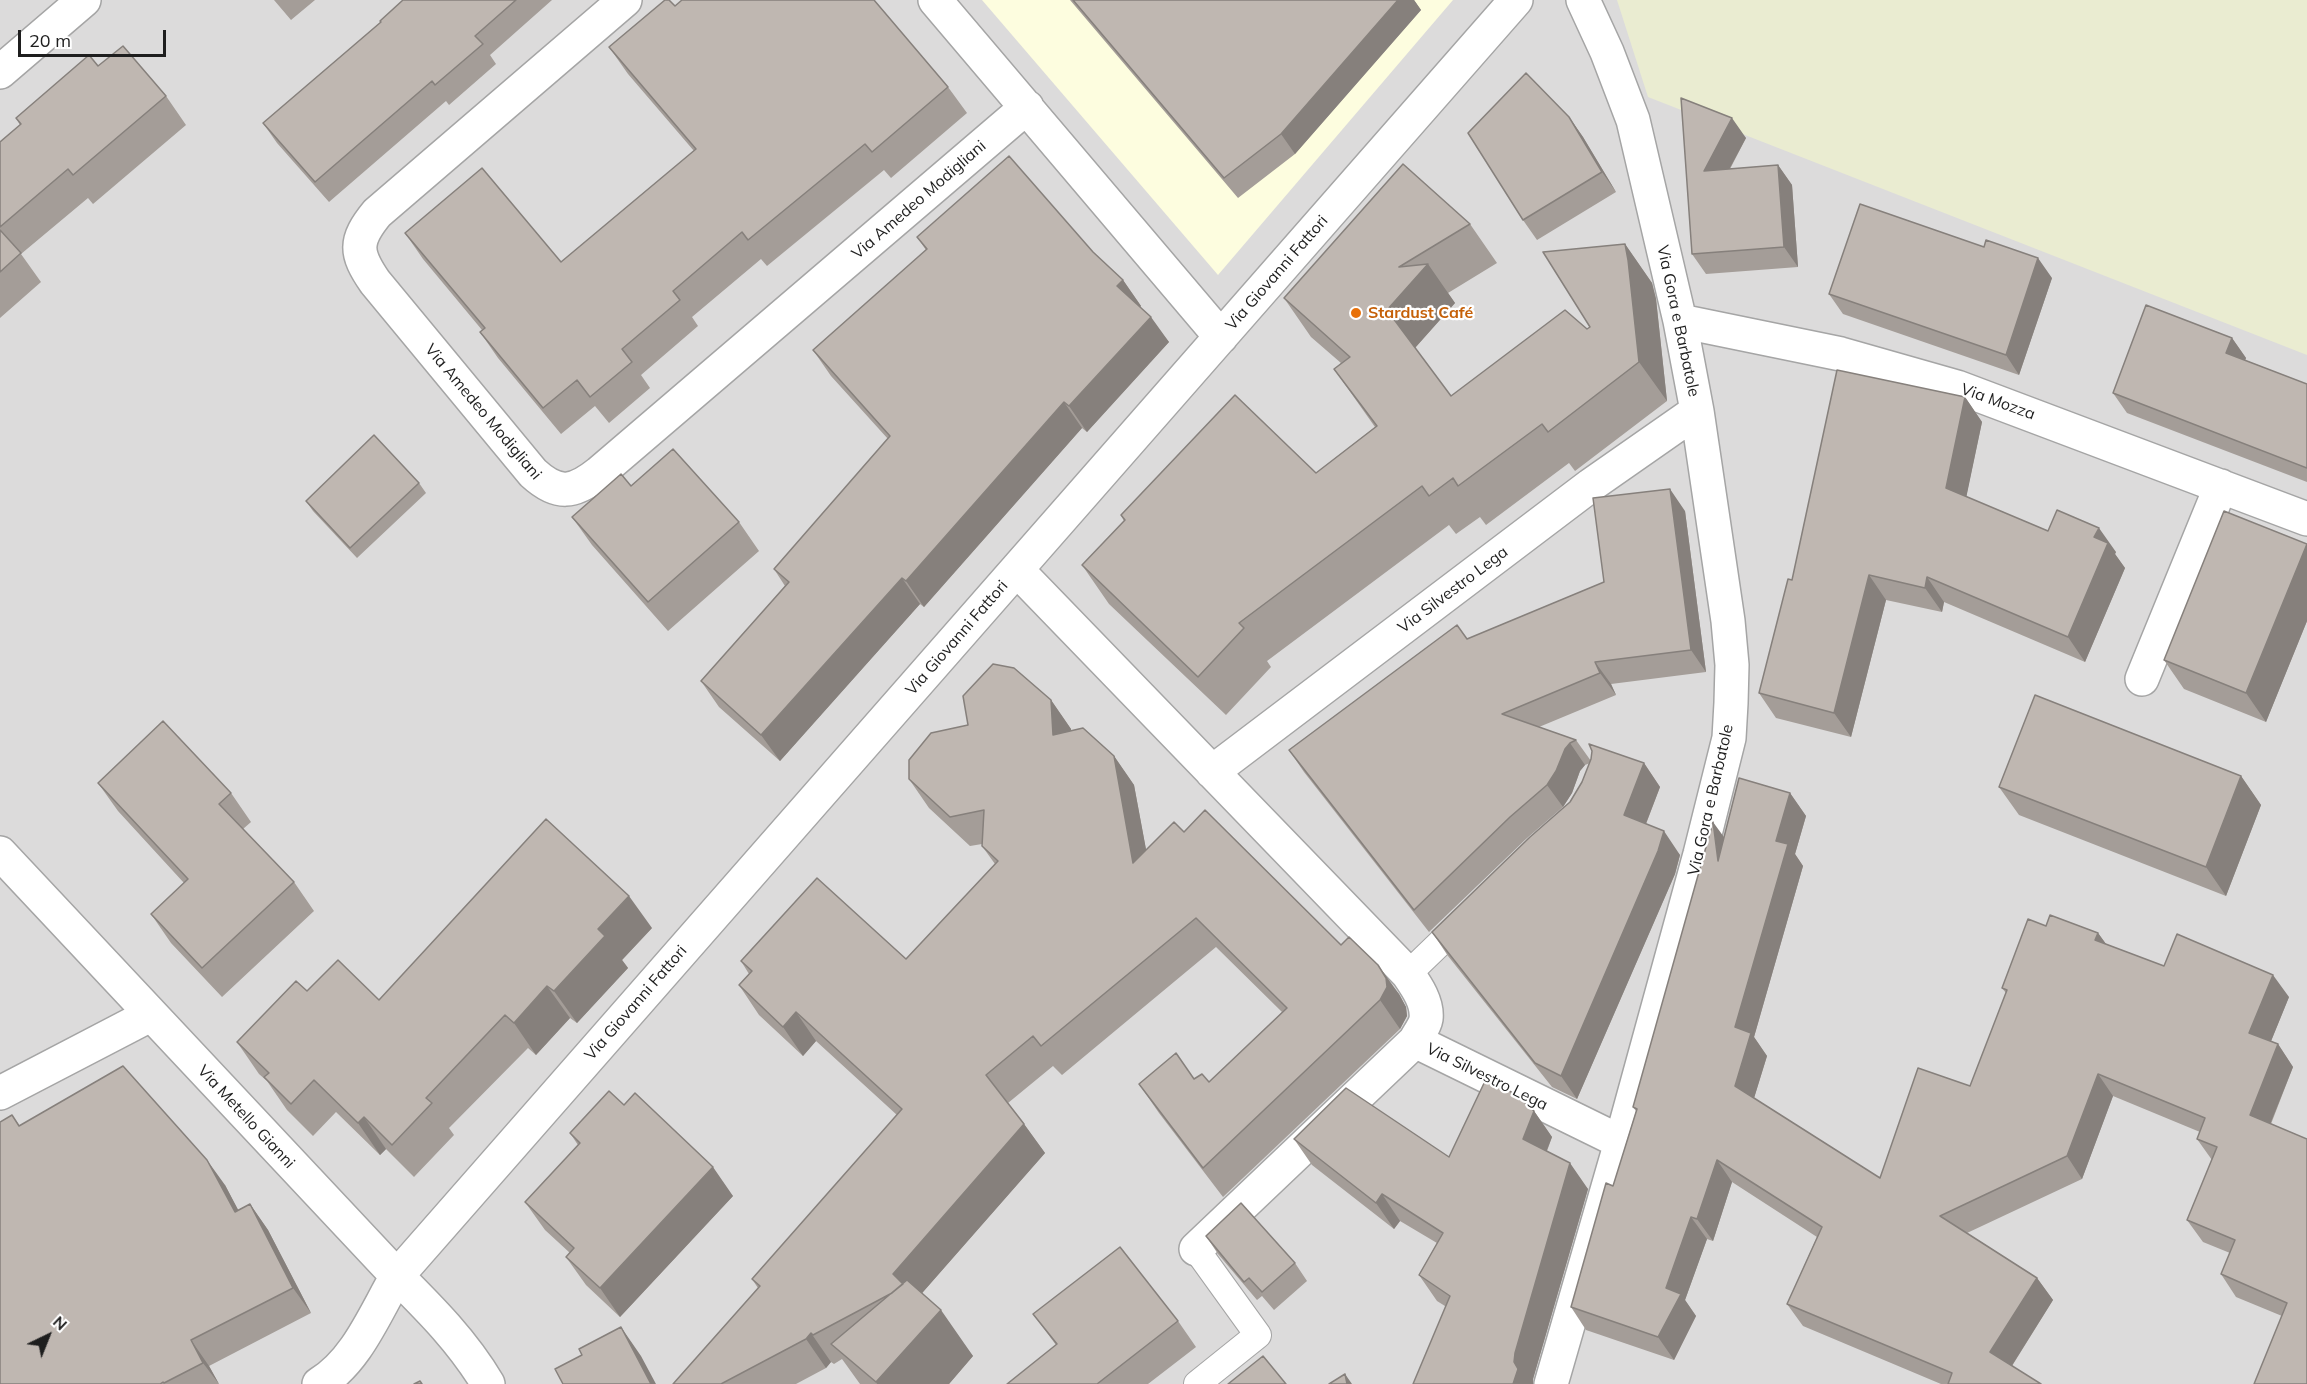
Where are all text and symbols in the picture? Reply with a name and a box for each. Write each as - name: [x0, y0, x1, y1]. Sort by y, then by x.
- scale bar: [21, 18, 170, 56]
- text: 20 m: [29, 29, 71, 52]
- street label: Via Amedeo Modigliani: [848, 137, 990, 263]
- street label: Via Giovanni Fattori: [1222, 212, 1332, 334]
- street label: Via Gora e Barbatole: [1653, 243, 1703, 399]
- place label: Stardust Café: [1368, 303, 1473, 323]
- marker: Stardust Café: [1349, 306, 1363, 320]
- street label: Via Amedeo Modigliani: [421, 340, 545, 484]
- street label: Via Mozza: [1958, 380, 2038, 424]
- street label: Via Silvestro Lega: [1394, 542, 1512, 638]
- street label: Via Giovanni Fattori: [902, 577, 1012, 699]
- street label: Via Gora e Barbatole: [1684, 723, 1738, 877]
- street label: Via Giovanni Fattori: [581, 942, 691, 1064]
- street label: Via Silvestro Lega: [1423, 1039, 1551, 1115]
- street label: Via Metello Gianni: [193, 1061, 299, 1173]
- north arrow: [18, 1306, 78, 1366]
- text: N: [49, 1311, 72, 1334]

